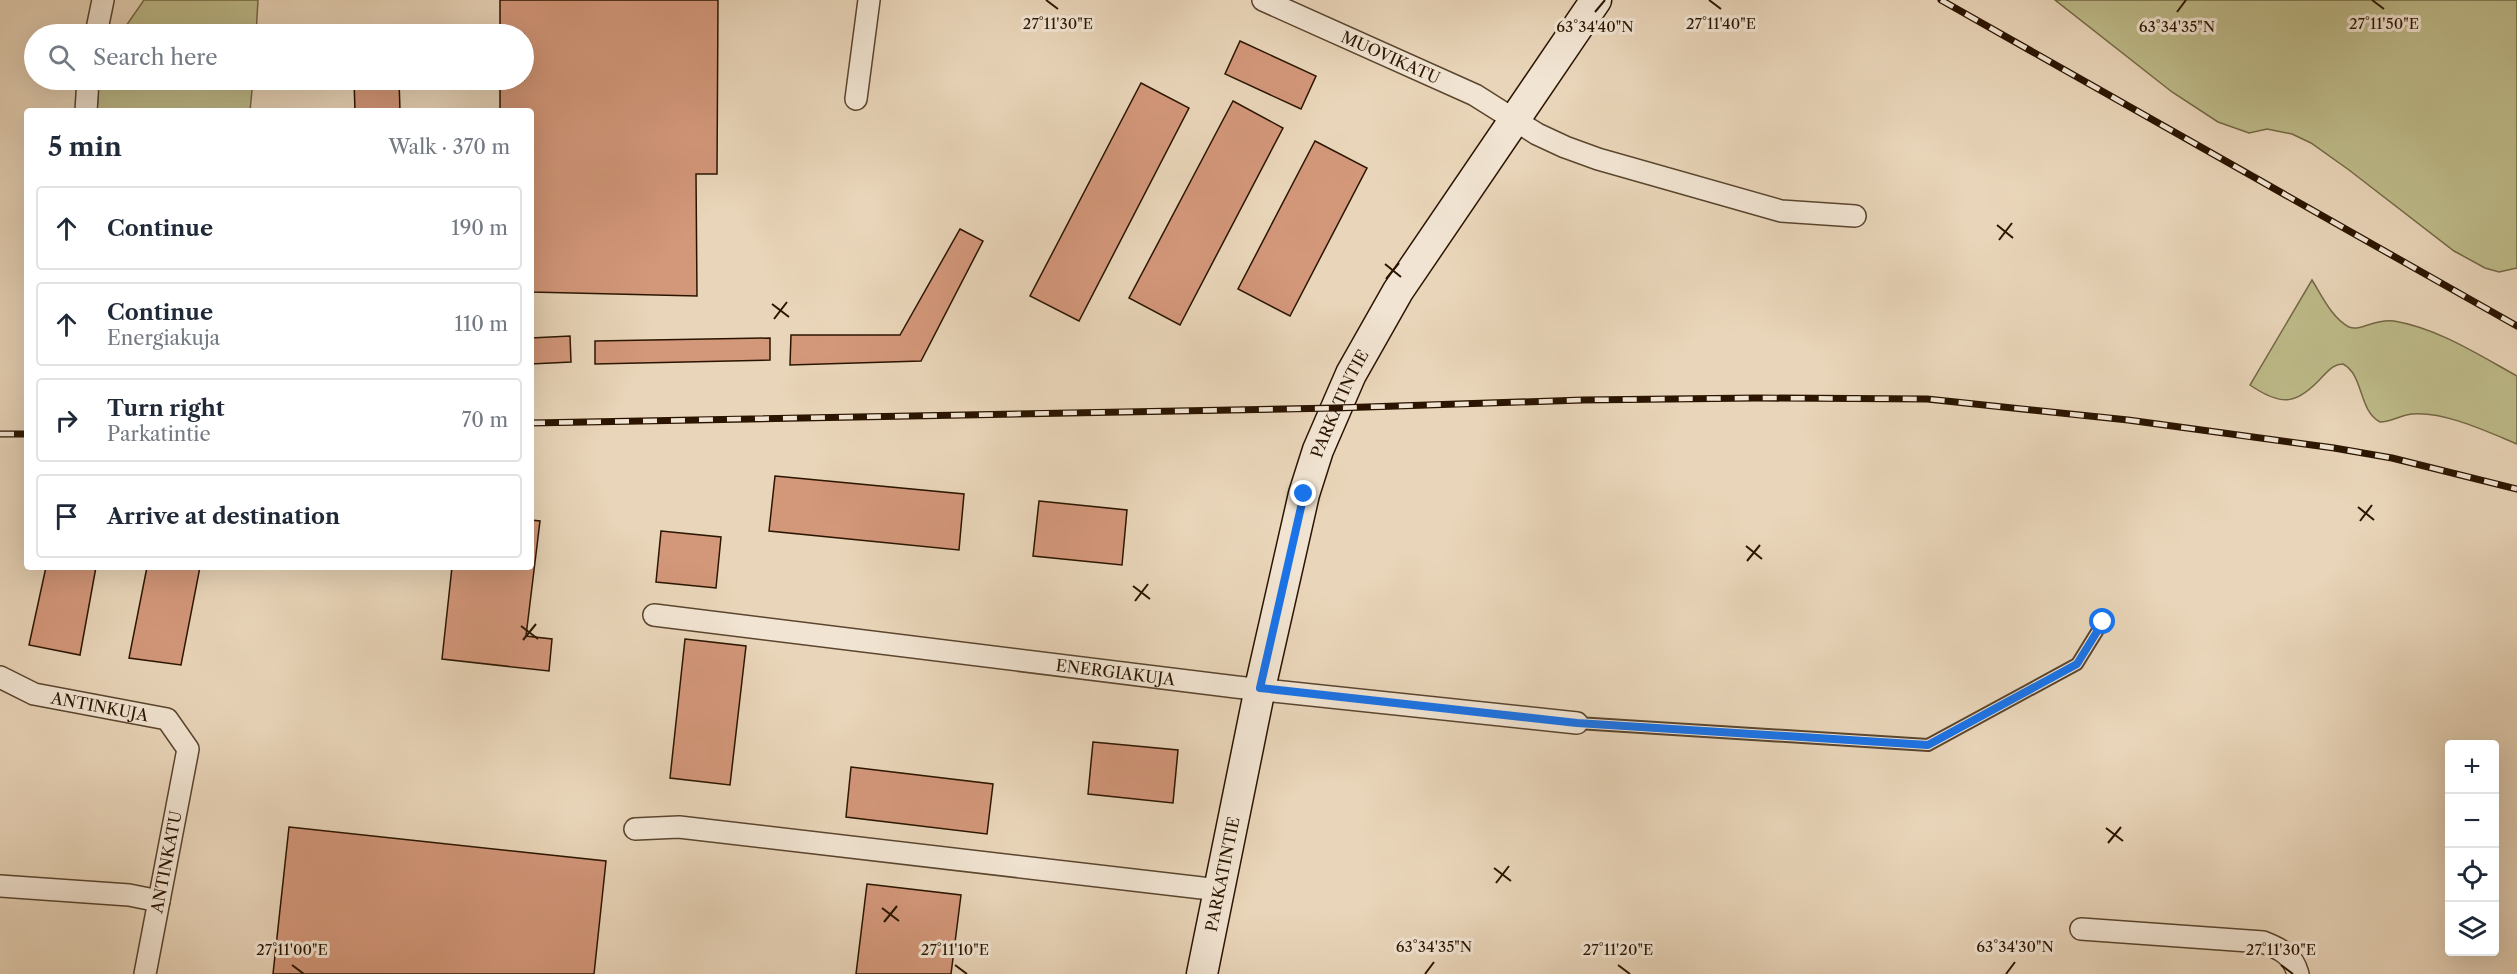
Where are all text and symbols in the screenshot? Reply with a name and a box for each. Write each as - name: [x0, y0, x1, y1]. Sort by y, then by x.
- text: 27°11'30"E: [1023, 14, 1093, 33]
- text: 27°11'40"E: [1686, 14, 1756, 33]
- text: 27°11'50"E: [2349, 14, 2419, 33]
- text: 63°34'40"N: [1556, 17, 1634, 36]
- text: 63°34'35"N: [2139, 17, 2215, 36]
- search box: [24, 24, 534, 90]
- street label: MUOVIKATU: [1338, 26, 1443, 88]
- icon: search: [45, 41, 78, 74]
- text: Search here: [93, 44, 218, 71]
- text: 5 min: [48, 131, 122, 163]
- text: Walk · 370 m: [388, 135, 510, 159]
- icon: ahead: [50, 212, 83, 245]
- text: Continue: [107, 215, 213, 242]
- text: 190 m: [451, 216, 508, 240]
- text: Continue: [107, 299, 213, 326]
- icon: ahead: [50, 308, 83, 341]
- text: 110 m: [455, 312, 508, 336]
- text: Energiakuja: [107, 326, 220, 350]
- street label: PARKATINTIE: [1306, 346, 1373, 460]
- text: Turn right: [107, 395, 225, 422]
- icon: right: [50, 404, 83, 437]
- text: 70 m: [462, 408, 508, 432]
- text: Parkatintie: [107, 422, 211, 446]
- route end: [1290, 480, 1316, 506]
- icon: arrive: [50, 500, 83, 533]
- text: Arrive at destination: [107, 503, 340, 530]
- route start: [2089, 608, 2115, 634]
- street label: ENERGIAKUJA: [1055, 655, 1177, 690]
- street label: ANTINKUJA: [49, 687, 151, 726]
- map controls: [2445, 740, 2499, 956]
- button: +: [2445, 740, 2499, 794]
- button: −: [2445, 794, 2499, 848]
- street label: ANTINKATU: [146, 809, 186, 916]
- street label: PARKATINTIE: [1201, 815, 1244, 933]
- button: locate: [2445, 848, 2499, 902]
- button: layers: [2445, 902, 2499, 956]
- text: 63°34'35"N: [1396, 937, 1472, 956]
- text: 63°34'30"N: [1976, 937, 2054, 956]
- text: 27°11'00"E: [256, 940, 328, 959]
- text: 27°11'10"E: [921, 940, 989, 959]
- text: 27°11'20"E: [1583, 940, 1653, 959]
- text: 27°11'30"E: [2246, 940, 2316, 959]

